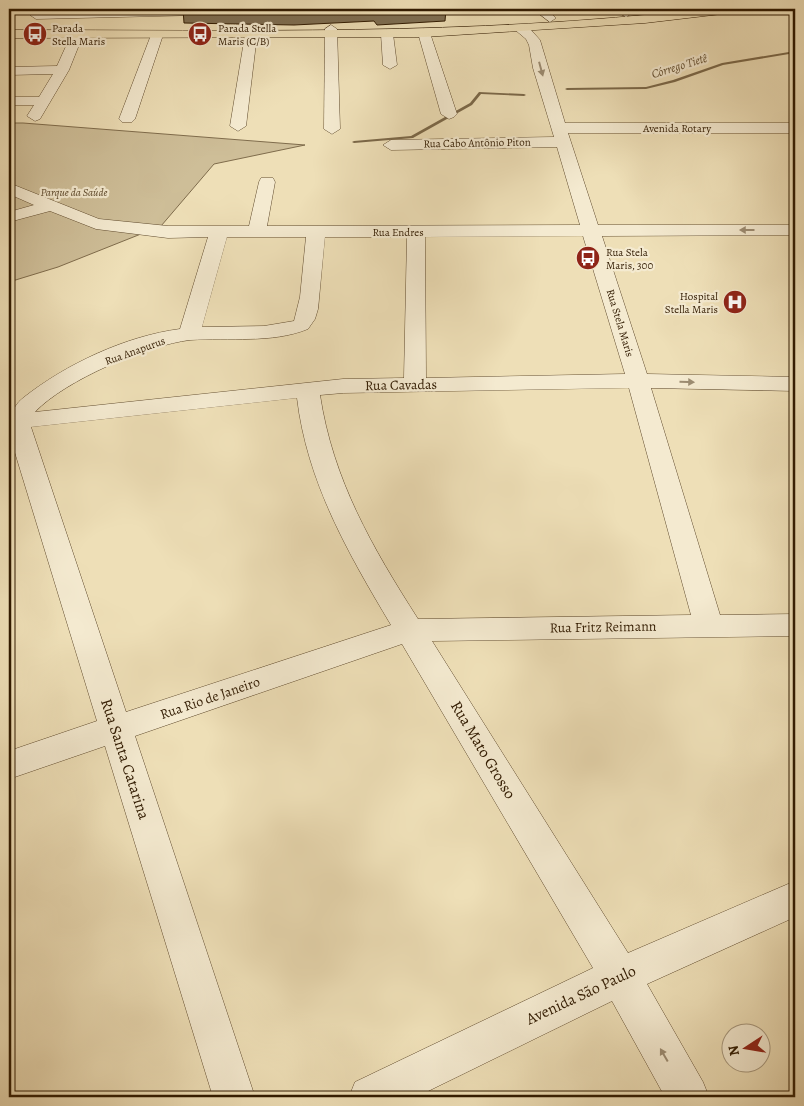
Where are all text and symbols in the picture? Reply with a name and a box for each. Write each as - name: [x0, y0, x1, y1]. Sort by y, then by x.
- bus stop icon: Parada Stella Maris: [22, 21, 48, 47]
- place label: Parada Stella Maris: [52, 21, 105, 49]
- bus stop icon: Parada Stella Maris (C/B): [187, 21, 213, 47]
- place label: Parada Stella Maris (C/B): [218, 21, 277, 49]
- water label: Córrego Tietê: [649, 50, 710, 82]
- one-way arrow: [537, 61, 545, 76]
- street label: Avenida Rotary: [642, 121, 711, 136]
- street label: Rua Cabo Antônio Piton: [423, 135, 531, 151]
- park label: Parque da Saúde: [41, 185, 108, 200]
- street label: Rua Endres: [372, 225, 424, 240]
- one-way arrow: [738, 226, 754, 234]
- bus stop icon: Rua Stela Maris, 300: [575, 245, 601, 271]
- place label: Rua Stela Maris, 300: [606, 245, 653, 273]
- street label: Rua Stela Maris: [603, 287, 637, 359]
- place label: Hospital Stella Maris: [665, 289, 718, 317]
- hospital icon: Hospital Stella Maris: [722, 289, 748, 315]
- street label: Rua Anapurus: [103, 333, 167, 369]
- street label: Rua Cavadas: [365, 375, 437, 395]
- one-way arrow: [679, 378, 695, 386]
- street label: Rua Fritz Reimann: [549, 617, 657, 637]
- street label: Rua Rio de Janeiro: [158, 672, 262, 724]
- street label: Rua Santa Catarina: [95, 696, 155, 823]
- street label: Rua Mato Grosso: [445, 697, 521, 803]
- street label: Avenida São Paulo: [522, 960, 639, 1030]
- north arrow: [722, 1024, 772, 1074]
- text: N: [723, 1044, 744, 1058]
- one-way arrow: [660, 1048, 669, 1061]

